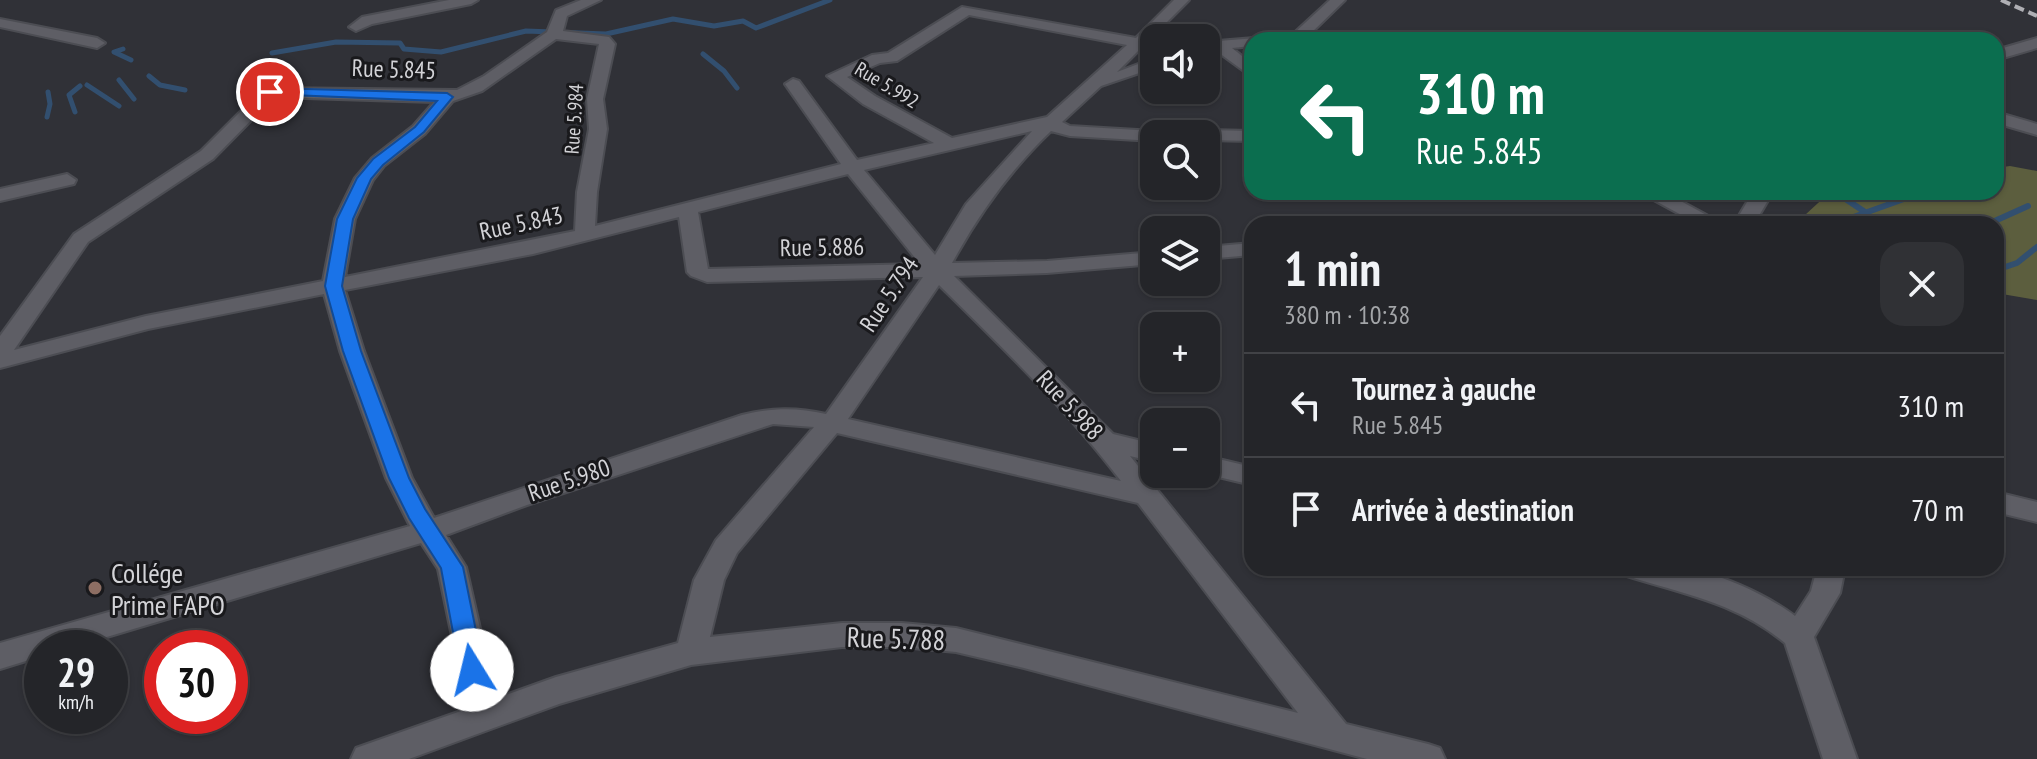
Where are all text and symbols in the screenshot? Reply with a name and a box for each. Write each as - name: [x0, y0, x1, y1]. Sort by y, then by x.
- map controls: [1140, 24, 1220, 488]
- button: sound: [1140, 24, 1220, 104]
- street label: Rue 5.845: [351, 52, 437, 86]
- street label: Rue 5.992: [850, 56, 924, 114]
- text: 310 m: [1416, 57, 1545, 129]
- pin: [236, 58, 304, 126]
- icon: left: [1284, 64, 1388, 168]
- icon: arrive: [248, 70, 292, 114]
- street label: Rue 5.984: [559, 83, 589, 155]
- button: search: [1140, 120, 1220, 200]
- text: Rue 5.845: [1416, 127, 1543, 174]
- street label: Rue 5.843: [476, 199, 566, 247]
- button: layers: [1140, 216, 1220, 296]
- street label: Rue 5.886: [780, 231, 864, 263]
- text: 1 min: [1284, 237, 1381, 299]
- button: close: [1880, 242, 1964, 326]
- street label: Rue 5.794: [853, 250, 926, 338]
- text: 380 m · 10:38: [1284, 298, 1410, 331]
- button: +: [1140, 312, 1220, 392]
- street label: Rue 5.988: [1030, 364, 1110, 446]
- text: Tournez à gauche: [1352, 369, 1536, 408]
- icon: left: [1284, 383, 1328, 427]
- text: 310 m: [1898, 386, 1964, 425]
- button: −: [1140, 408, 1220, 488]
- text: Rue 5.845: [1352, 408, 1443, 441]
- street label: Rue 5.980: [524, 452, 614, 508]
- icon: arrive: [1284, 487, 1328, 531]
- text: Arrivée à destination: [1352, 490, 1574, 529]
- text: 70 m: [1911, 490, 1964, 529]
- place label: Collége Prime FAPO: [111, 554, 225, 623]
- marker: Collége Prime FAPO: [86, 579, 104, 597]
- street label: Rue 5.788: [846, 618, 946, 658]
- position arrow: [430, 628, 514, 712]
- speed limit sign: 30: [144, 630, 248, 734]
- text: 29: [57, 646, 95, 698]
- text: km/h: [58, 689, 94, 715]

